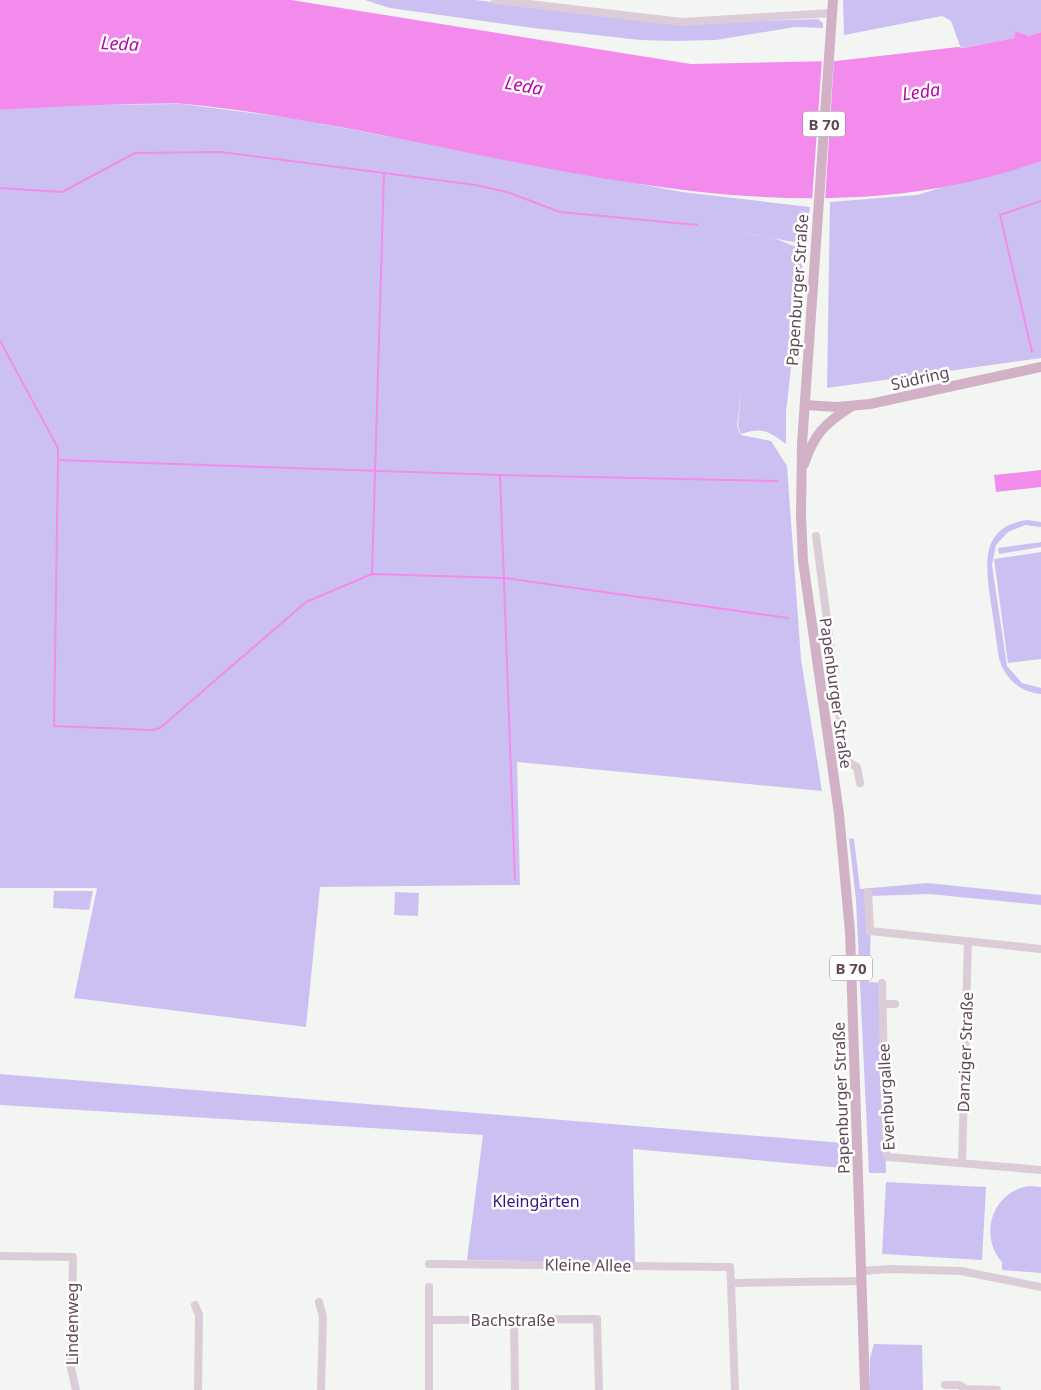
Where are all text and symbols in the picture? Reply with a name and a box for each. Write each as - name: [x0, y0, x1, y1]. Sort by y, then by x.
- water label: Leda: [100, 30, 140, 56]
- water label: Leda: [503, 70, 545, 100]
- water label: Leda: [900, 76, 942, 106]
- road number: B 70: [803, 112, 845, 136]
- street label: Papenburger Straße: [781, 213, 813, 367]
- street label: Südring: [889, 361, 951, 395]
- street label: Papenburger Straße: [815, 616, 857, 770]
- road number: B 70: [830, 956, 872, 980]
- street label: Danziger Straße: [952, 991, 978, 1113]
- street label: Papenburger Straße: [827, 1022, 855, 1174]
- street label: Evenburgallee: [872, 1043, 900, 1151]
- park label: Kleingärten: [492, 1190, 580, 1212]
- street label: Kleine Allee: [544, 1253, 632, 1277]
- street label: Lindenweg: [61, 1283, 83, 1365]
- street label: Bachstraße: [471, 1309, 555, 1331]

